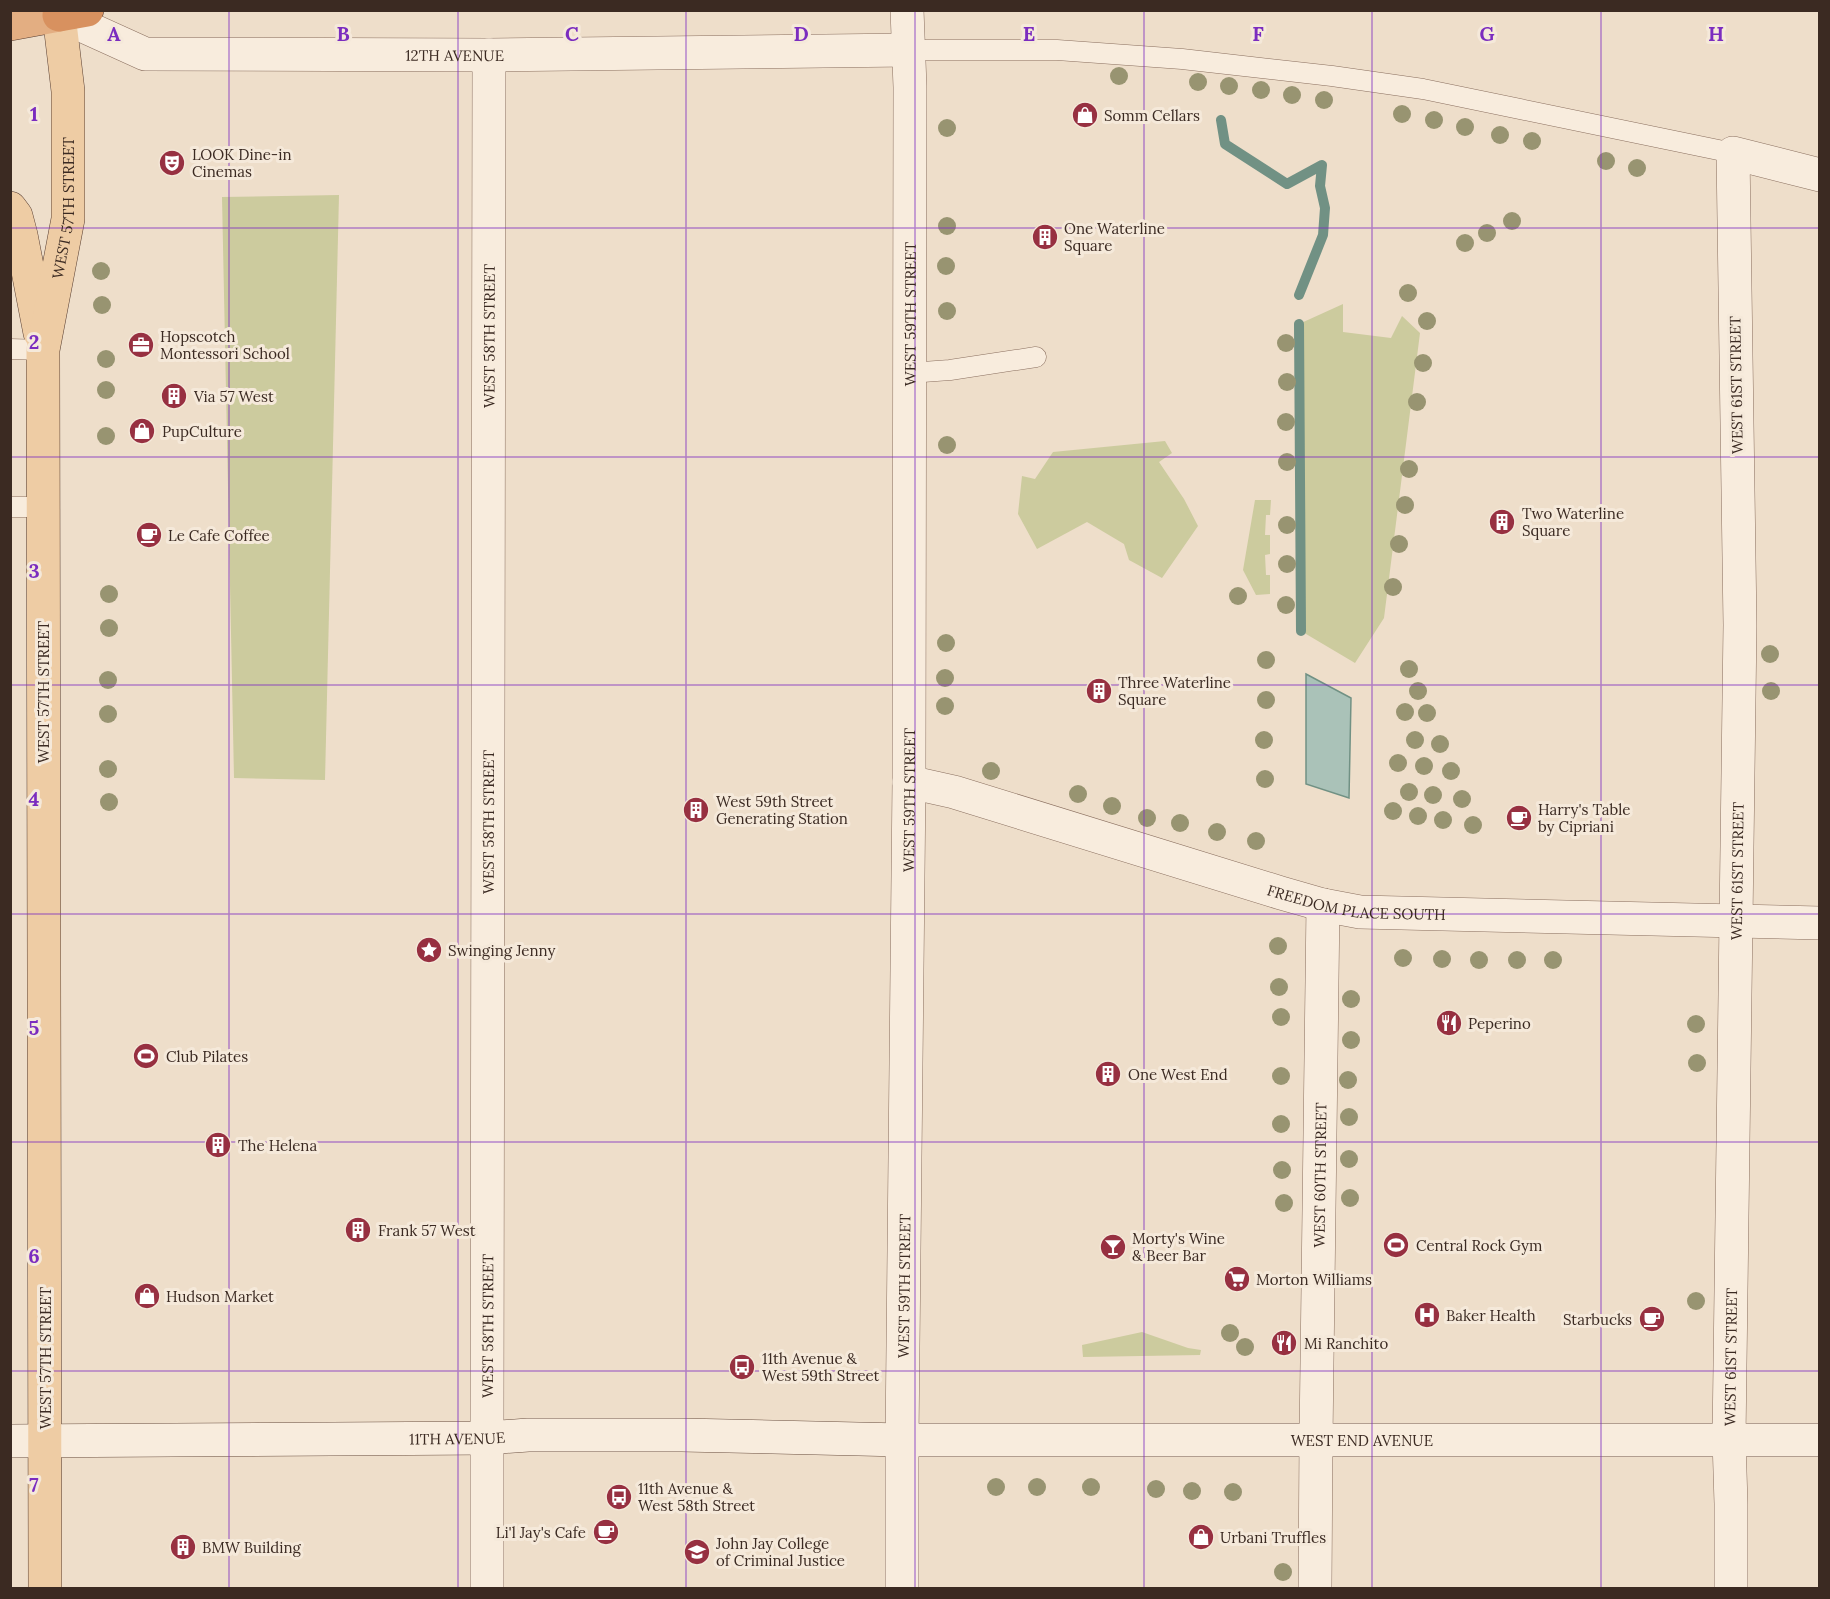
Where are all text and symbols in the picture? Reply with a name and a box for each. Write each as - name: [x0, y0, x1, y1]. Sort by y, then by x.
- text: A: [107, 21, 121, 46]
- text: B: [336, 21, 350, 46]
- text: C: [565, 21, 579, 46]
- text: D: [793, 21, 809, 46]
- text: E: [1023, 21, 1035, 46]
- text: F: [1252, 21, 1264, 46]
- text: G: [1479, 21, 1495, 46]
- text: H: [1708, 21, 1724, 46]
- street label: 12TH AVENUE: [405, 45, 504, 65]
- shop icon: Somm Cellars: [1070, 100, 1100, 130]
- text: 1: [30, 101, 38, 126]
- place label: Somm Cellars: [1104, 106, 1200, 125]
- street label: WEST 57TH STREET: [47, 137, 78, 280]
- place label: LOOK Dine-in Cinemas: [192, 145, 292, 181]
- theatre icon: LOOK Dine-in Cinemas: [157, 148, 187, 178]
- place label: One Waterline Square: [1064, 219, 1165, 255]
- building icon: One Waterline Square: [1030, 222, 1060, 252]
- street label: WEST 59TH STREET: [900, 241, 919, 386]
- street label: WEST 58TH STREET: [479, 264, 498, 408]
- street label: WEST 61ST STREET: [1725, 315, 1747, 454]
- place label: Hopscotch Montessori School: [160, 327, 290, 363]
- text: 2: [29, 329, 39, 354]
- office icon: Hopscotch Montessori School: [126, 330, 156, 360]
- building icon: Via 57 West: [159, 381, 189, 411]
- place label: Via 57 West: [193, 387, 274, 406]
- shop icon: PupCulture: [127, 416, 157, 446]
- place label: PupCulture: [162, 422, 242, 441]
- place label: Two Waterline Square: [1522, 504, 1624, 540]
- building icon: Two Waterline Square: [1487, 507, 1517, 537]
- cafe icon: Le Cafe Coffee: [134, 520, 164, 550]
- place label: Le Cafe Coffee: [168, 526, 270, 545]
- text: 3: [28, 558, 40, 583]
- street label: WEST 57TH STREET: [34, 620, 53, 763]
- place label: Three Waterline Square: [1118, 673, 1231, 709]
- building icon: Three Waterline Square: [1084, 676, 1114, 706]
- street label: WEST 59TH STREET: [899, 727, 919, 872]
- street label: WEST 58TH STREET: [478, 750, 497, 894]
- text: 4: [29, 786, 40, 811]
- place label: West 59th Street Generating Station: [716, 792, 848, 828]
- building icon: West 59th Street Generating Station: [681, 795, 711, 825]
- place label: Harry's Table by Cipriani: [1538, 800, 1630, 836]
- street label: WEST 61ST STREET: [1726, 801, 1747, 940]
- cafe icon: Harry's Table by Cipriani: [1504, 803, 1534, 833]
- street label: FREEDOM PLACE SOUTH: [1265, 880, 1446, 924]
- place icon: Swinging Jenny: [414, 935, 444, 965]
- place label: Swinging Jenny: [448, 941, 556, 960]
- restaurant icon: Peperino: [1434, 1008, 1464, 1038]
- place label: Peperino: [1468, 1014, 1531, 1033]
- text: 5: [29, 1015, 40, 1040]
- sports icon: Club Pilates: [131, 1041, 161, 1071]
- place label: Club Pilates: [166, 1047, 248, 1066]
- building icon: One West End: [1093, 1059, 1123, 1089]
- place label: One West End: [1128, 1065, 1228, 1084]
- street label: WEST 60TH STREET: [1309, 1102, 1330, 1248]
- building icon: The Helena: [203, 1130, 233, 1160]
- place label: The Helena: [238, 1136, 317, 1155]
- street label: WEST 59TH STREET: [893, 1213, 914, 1358]
- building icon: Frank 57 West: [343, 1215, 373, 1245]
- place label: Frank 57 West: [378, 1221, 476, 1240]
- place label: Morty's Wine & Beer Bar: [1132, 1229, 1225, 1265]
- sports icon: Central Rock Gym: [1381, 1230, 1411, 1260]
- bar icon: Morty's Wine & Beer Bar: [1098, 1232, 1128, 1262]
- place label: Central Rock Gym: [1416, 1236, 1542, 1255]
- text: 6: [28, 1243, 40, 1268]
- street label: WEST 58TH STREET: [478, 1254, 497, 1398]
- supermarket icon: Morton Williams: [1222, 1264, 1252, 1294]
- place label: Morton Williams: [1256, 1270, 1372, 1289]
- shop icon: Hudson Market: [132, 1281, 162, 1311]
- street label: WEST 57TH STREET: [36, 1286, 55, 1429]
- place label: Hudson Market: [166, 1287, 274, 1306]
- street label: WEST 61ST STREET: [1720, 1287, 1741, 1426]
- hospital icon: Baker Health: [1412, 1300, 1442, 1330]
- cafe icon: Starbucks: [1637, 1304, 1667, 1334]
- place label: Baker Health: [1446, 1306, 1536, 1325]
- place label: Starbucks: [1563, 1310, 1632, 1329]
- restaurant icon: Mi Ranchito: [1269, 1328, 1299, 1358]
- place label: Mi Ranchito: [1304, 1334, 1388, 1353]
- place label: 11th Avenue & West 59th Street: [762, 1349, 879, 1385]
- bus stop icon: 11th Avenue & West 59th Street: [727, 1352, 757, 1382]
- street label: 11TH AVENUE: [409, 1427, 506, 1448]
- street label: WEST END AVENUE: [1291, 1431, 1433, 1450]
- text: 7: [29, 1472, 39, 1497]
- place label: 11th Avenue & West 58th Street: [638, 1479, 755, 1515]
- bus stop icon: 11th Avenue & West 58th Street: [604, 1482, 634, 1512]
- cafe icon: Li'l Jay's Cafe: [591, 1517, 621, 1547]
- shop icon: Urbani Truffles: [1186, 1522, 1216, 1552]
- place label: Li'l Jay's Cafe: [496, 1523, 586, 1542]
- place label: Urbani Truffles: [1220, 1528, 1326, 1547]
- building icon: BMW Building: [168, 1532, 198, 1562]
- place label: John Jay College of Criminal Justice: [715, 1534, 845, 1570]
- school or university icon: John Jay College of Criminal Justice: [682, 1537, 712, 1567]
- place label: BMW Building: [202, 1538, 302, 1557]

